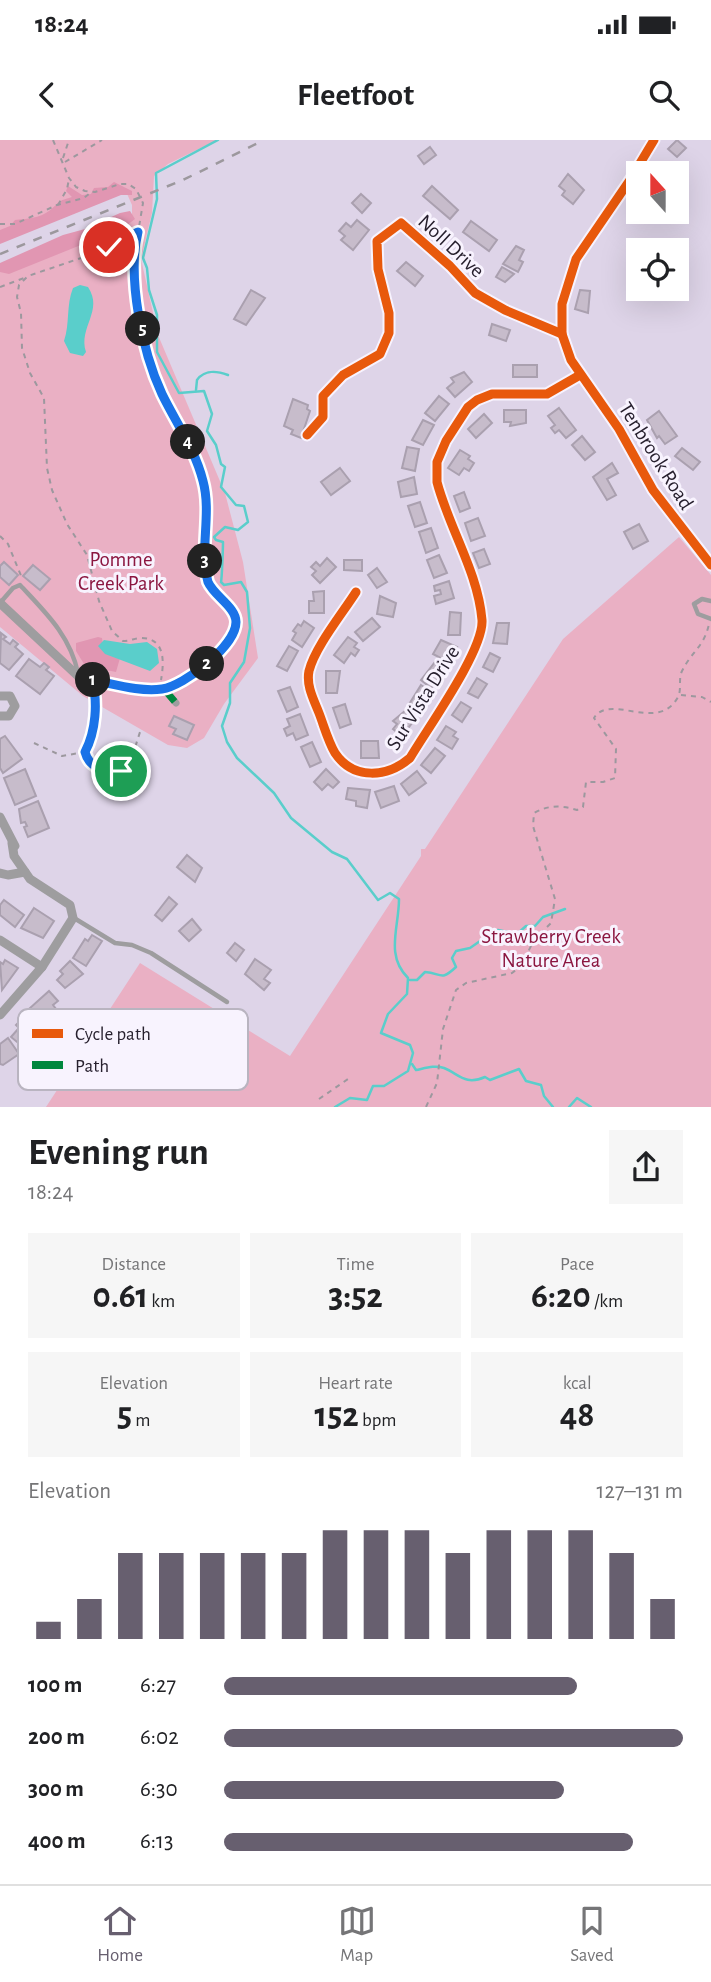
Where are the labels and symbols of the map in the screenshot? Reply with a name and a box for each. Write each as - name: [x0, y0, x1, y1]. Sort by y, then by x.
- north arrow: [626, 161, 690, 224]
- street label: Noll Drive: [414, 210, 488, 282]
- pin: [79, 217, 139, 277]
- pin: 5: [125, 312, 160, 346]
- street label: Tenbrook Road: [615, 399, 697, 513]
- pin: 4: [170, 424, 206, 460]
- pin: 3: [188, 544, 222, 578]
- park label: Pomme Creek Park: [78, 549, 164, 594]
- street label: Sur Vista Drive: [383, 642, 463, 754]
- pin: 2: [190, 646, 224, 682]
- pin: 1: [76, 662, 110, 698]
- pin: [91, 741, 151, 801]
- park label: Strawberry Creek Nature Area: [481, 926, 621, 971]
- legend: [18, 1009, 248, 1090]
- text: Cycle path: [75, 1025, 151, 1044]
- text: Path: [75, 1057, 109, 1076]

